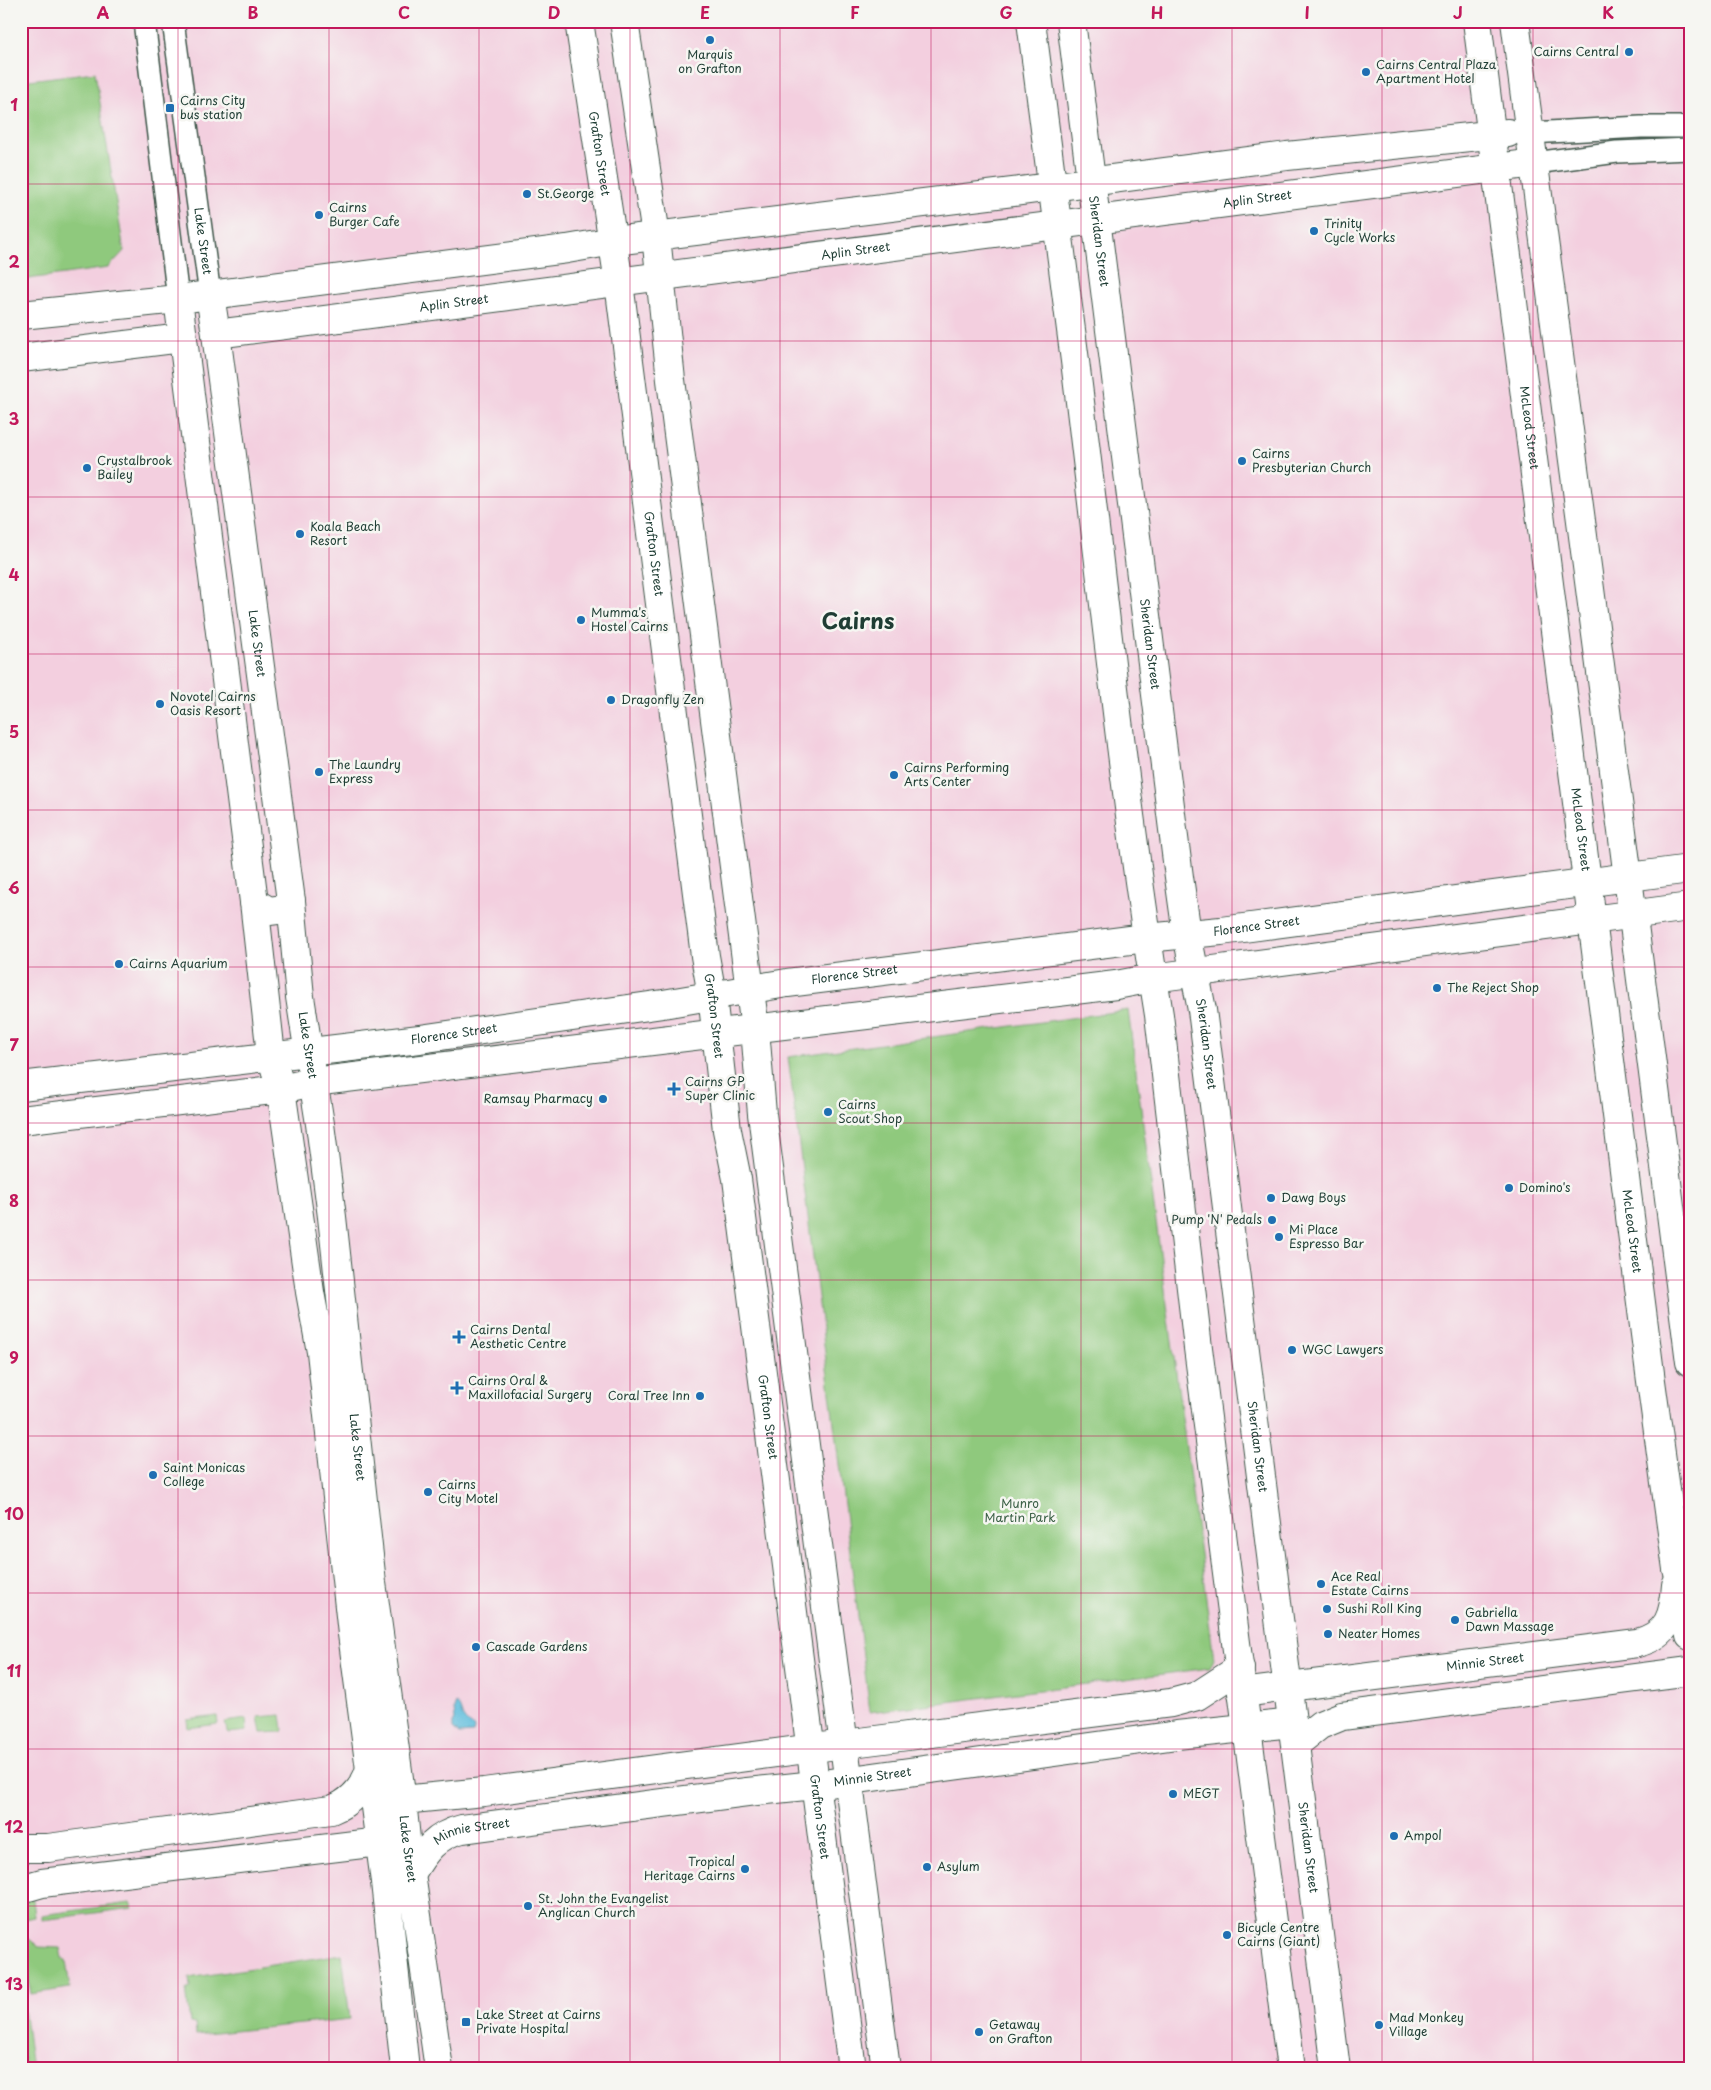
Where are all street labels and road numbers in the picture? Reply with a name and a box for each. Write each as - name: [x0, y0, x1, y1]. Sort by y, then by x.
- street label: Grafton Street: [585, 110, 616, 197]
- street label: Aplin Street: [1222, 185, 1293, 211]
- street label: Sheridan Street: [1085, 195, 1114, 288]
- street label: Lake Street: [190, 206, 217, 276]
- street label: Aplin Street: [820, 237, 891, 263]
- street label: Aplin Street: [418, 289, 490, 316]
- street label: McLeod Street: [1516, 385, 1544, 470]
- street label: Grafton Street: [640, 510, 669, 597]
- street label: Sheridan Street: [1136, 597, 1165, 691]
- street label: Lake Street: [245, 609, 271, 678]
- street label: McLeod Street: [1567, 786, 1596, 872]
- street label: Florence Street: [1212, 911, 1301, 940]
- street label: Florence Street: [810, 959, 899, 988]
- street label: Grafton Street: [700, 972, 729, 1059]
- street label: Sheridan Street: [1192, 997, 1222, 1090]
- street label: Lake Street: [294, 1010, 323, 1080]
- street label: Florence Street: [409, 1018, 498, 1048]
- street label: McLeod Street: [1619, 1188, 1647, 1274]
- street label: Grafton Street: [754, 1373, 783, 1460]
- street label: Sheridan Street: [1244, 1400, 1273, 1493]
- street label: Lake Street: [346, 1412, 371, 1482]
- street label: Minnie Street: [1445, 1647, 1525, 1675]
- street label: Minnie Street: [832, 1762, 912, 1790]
- street label: Grafton Street: [806, 1773, 835, 1860]
- street label: Sheridan Street: [1294, 1801, 1324, 1894]
- street label: Minnie Street: [429, 1813, 511, 1849]
- street label: Lake Street: [396, 1814, 422, 1884]

